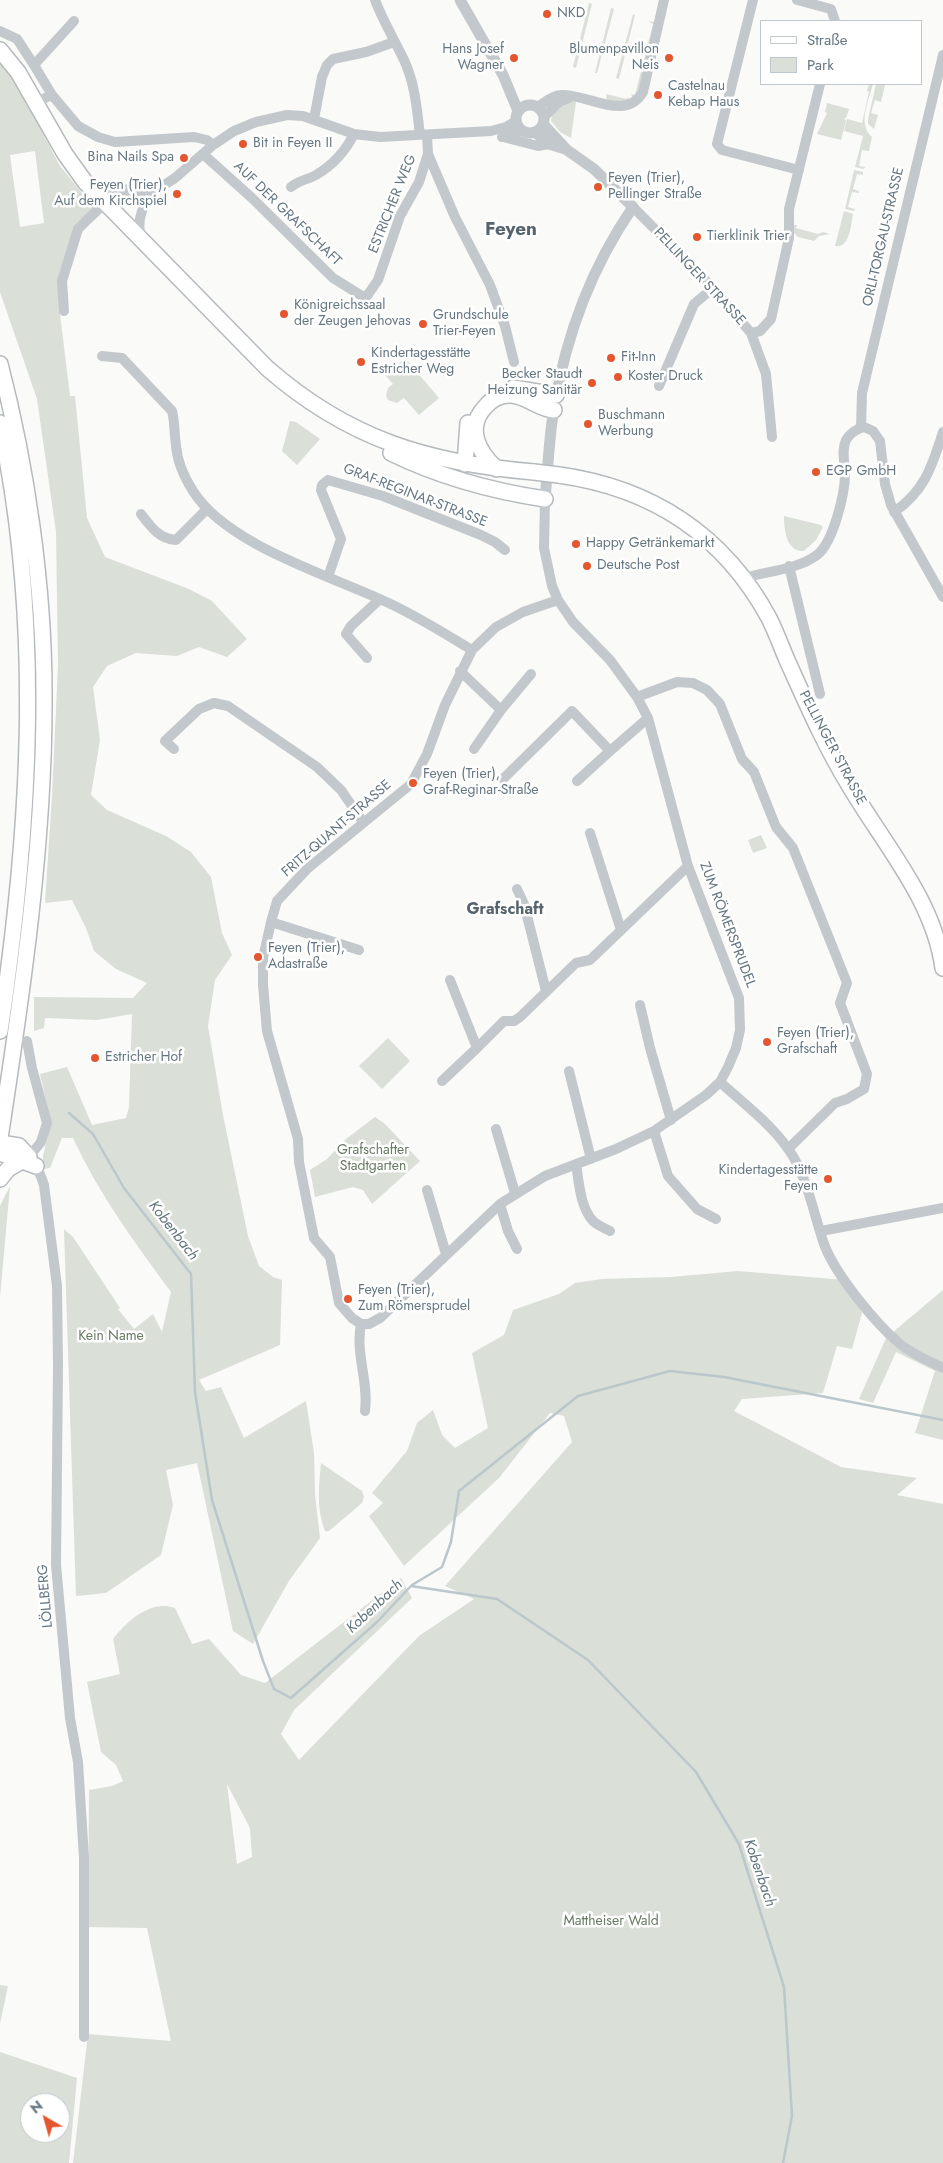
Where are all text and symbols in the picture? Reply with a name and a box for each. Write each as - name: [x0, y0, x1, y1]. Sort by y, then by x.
- place label: NKD: [557, 6, 585, 22]
- marker: NKD: [541, 8, 553, 20]
- legend: [760, 20, 923, 85]
- text: Straße: [807, 29, 847, 51]
- place label: Hans Josef Wagner: [442, 42, 504, 74]
- place label: Blumenpavillon Neis: [569, 42, 659, 74]
- marker: Hans Josef Wagner: [508, 52, 520, 64]
- marker: Blumenpavillon Neis: [663, 52, 675, 64]
- text: Park: [807, 54, 834, 76]
- place label: Castelnau Kebap Haus: [668, 79, 739, 111]
- marker: Castelnau Kebap Haus: [652, 89, 664, 101]
- place label: Bit in Feyen II: [253, 136, 332, 152]
- marker: Bit in Feyen II: [237, 138, 249, 150]
- place label: Bina Nails Spa: [88, 150, 174, 166]
- marker: Bina Nails Spa: [178, 152, 190, 164]
- street label: ESTRICHER WEG: [366, 152, 420, 256]
- street label: AUF DER GRAFSCHAFT: [230, 158, 344, 270]
- street label: ORLI-TORGAU-STRASSE: [860, 166, 908, 308]
- place label: Feyen (Trier), Pellinger Straße: [608, 171, 702, 203]
- place label: Feyen (Trier), Auf dem Kirchspiel: [54, 178, 167, 210]
- marker: Feyen (Trier), Pellinger Straße: [592, 181, 604, 193]
- marker: Feyen (Trier), Auf dem Kirchspiel: [171, 188, 183, 200]
- district label: Feyen: [485, 219, 537, 241]
- street label: PELLINGER STRASSE: [649, 225, 749, 329]
- place label: Tierklinik Trier: [707, 229, 789, 245]
- marker: Tierklinik Trier: [691, 231, 703, 243]
- place label: Königreichssaal der Zeugen Jehovas: [294, 298, 411, 331]
- marker: Königreichssaal der Zeugen Jehovas: [278, 308, 290, 320]
- place label: Grundschule Trier-Feyen: [433, 308, 509, 341]
- marker: Grundschule Trier-Feyen: [417, 318, 429, 330]
- place label: Kindertagesstätte Estricher Weg: [371, 346, 471, 378]
- place label: Fit-Inn: [621, 350, 656, 366]
- marker: Fit-Inn: [605, 352, 617, 364]
- marker: Kindertagesstätte Estricher Weg: [355, 356, 367, 368]
- place label: Becker Staudt Heizung Sanitär: [488, 367, 582, 400]
- place label: Koster Druck: [628, 369, 703, 385]
- marker: Koster Druck: [612, 371, 624, 383]
- marker: Becker Staudt Heizung Sanitär: [586, 377, 598, 389]
- place label: Buschmann Werbung: [598, 408, 665, 441]
- marker: Buschmann Werbung: [582, 418, 594, 430]
- street label: GRAF-REGINAR-STRASSE: [341, 461, 489, 531]
- place label: EGP GmbH: [826, 464, 896, 480]
- marker: EGP GmbH: [810, 466, 822, 478]
- place label: Happy Getränkemarkt: [586, 536, 714, 552]
- marker: Happy Getränkemarkt: [570, 538, 582, 550]
- place label: Deutsche Post: [597, 558, 679, 574]
- marker: Deutsche Post: [581, 560, 593, 572]
- street label: PELLINGER STRASSE: [795, 688, 869, 808]
- place label: Feyen (Trier), Graf-Reginar-Straße: [423, 767, 539, 800]
- street label: FRITZ-QUANT-STRASSE: [279, 777, 395, 881]
- marker: Feyen (Trier), Graf-Reginar-Straße: [407, 777, 419, 789]
- street label: ZUM RÖMERSPRUDEL: [695, 860, 759, 990]
- district label: Grafschaft: [466, 900, 544, 920]
- place label: Feyen (Trier), Adastraße: [268, 941, 345, 974]
- marker: Feyen (Trier), Adastraße: [252, 951, 264, 963]
- place label: Feyen (Trier), Grafschaft: [777, 1026, 854, 1058]
- marker: Feyen (Trier), Grafschaft: [761, 1036, 773, 1048]
- place label: Estricher Hof: [105, 1050, 182, 1066]
- marker: Estricher Hof: [89, 1052, 101, 1064]
- park label: Grafschafter Stadtgarten: [337, 1143, 409, 1176]
- place label: Kindertagesstätte Feyen: [718, 1163, 818, 1196]
- marker: Kindertagesstätte Feyen: [822, 1173, 834, 1185]
- water label: Kobenbach: [144, 1198, 202, 1264]
- place label: Feyen (Trier), Zum Römersprudel: [358, 1283, 470, 1315]
- marker: Feyen (Trier), Zum Römersprudel: [342, 1293, 354, 1305]
- park label: Kein Name: [78, 1329, 144, 1345]
- street label: LÖLLBERG: [35, 1564, 57, 1628]
- water label: Kobenbach: [343, 1576, 407, 1638]
- water label: Kobenbach: [739, 1837, 779, 1909]
- park label: Mattheiser Wald: [563, 1914, 659, 1930]
- north arrow: [20, 2093, 70, 2143]
- text: N: [26, 2096, 47, 2118]

